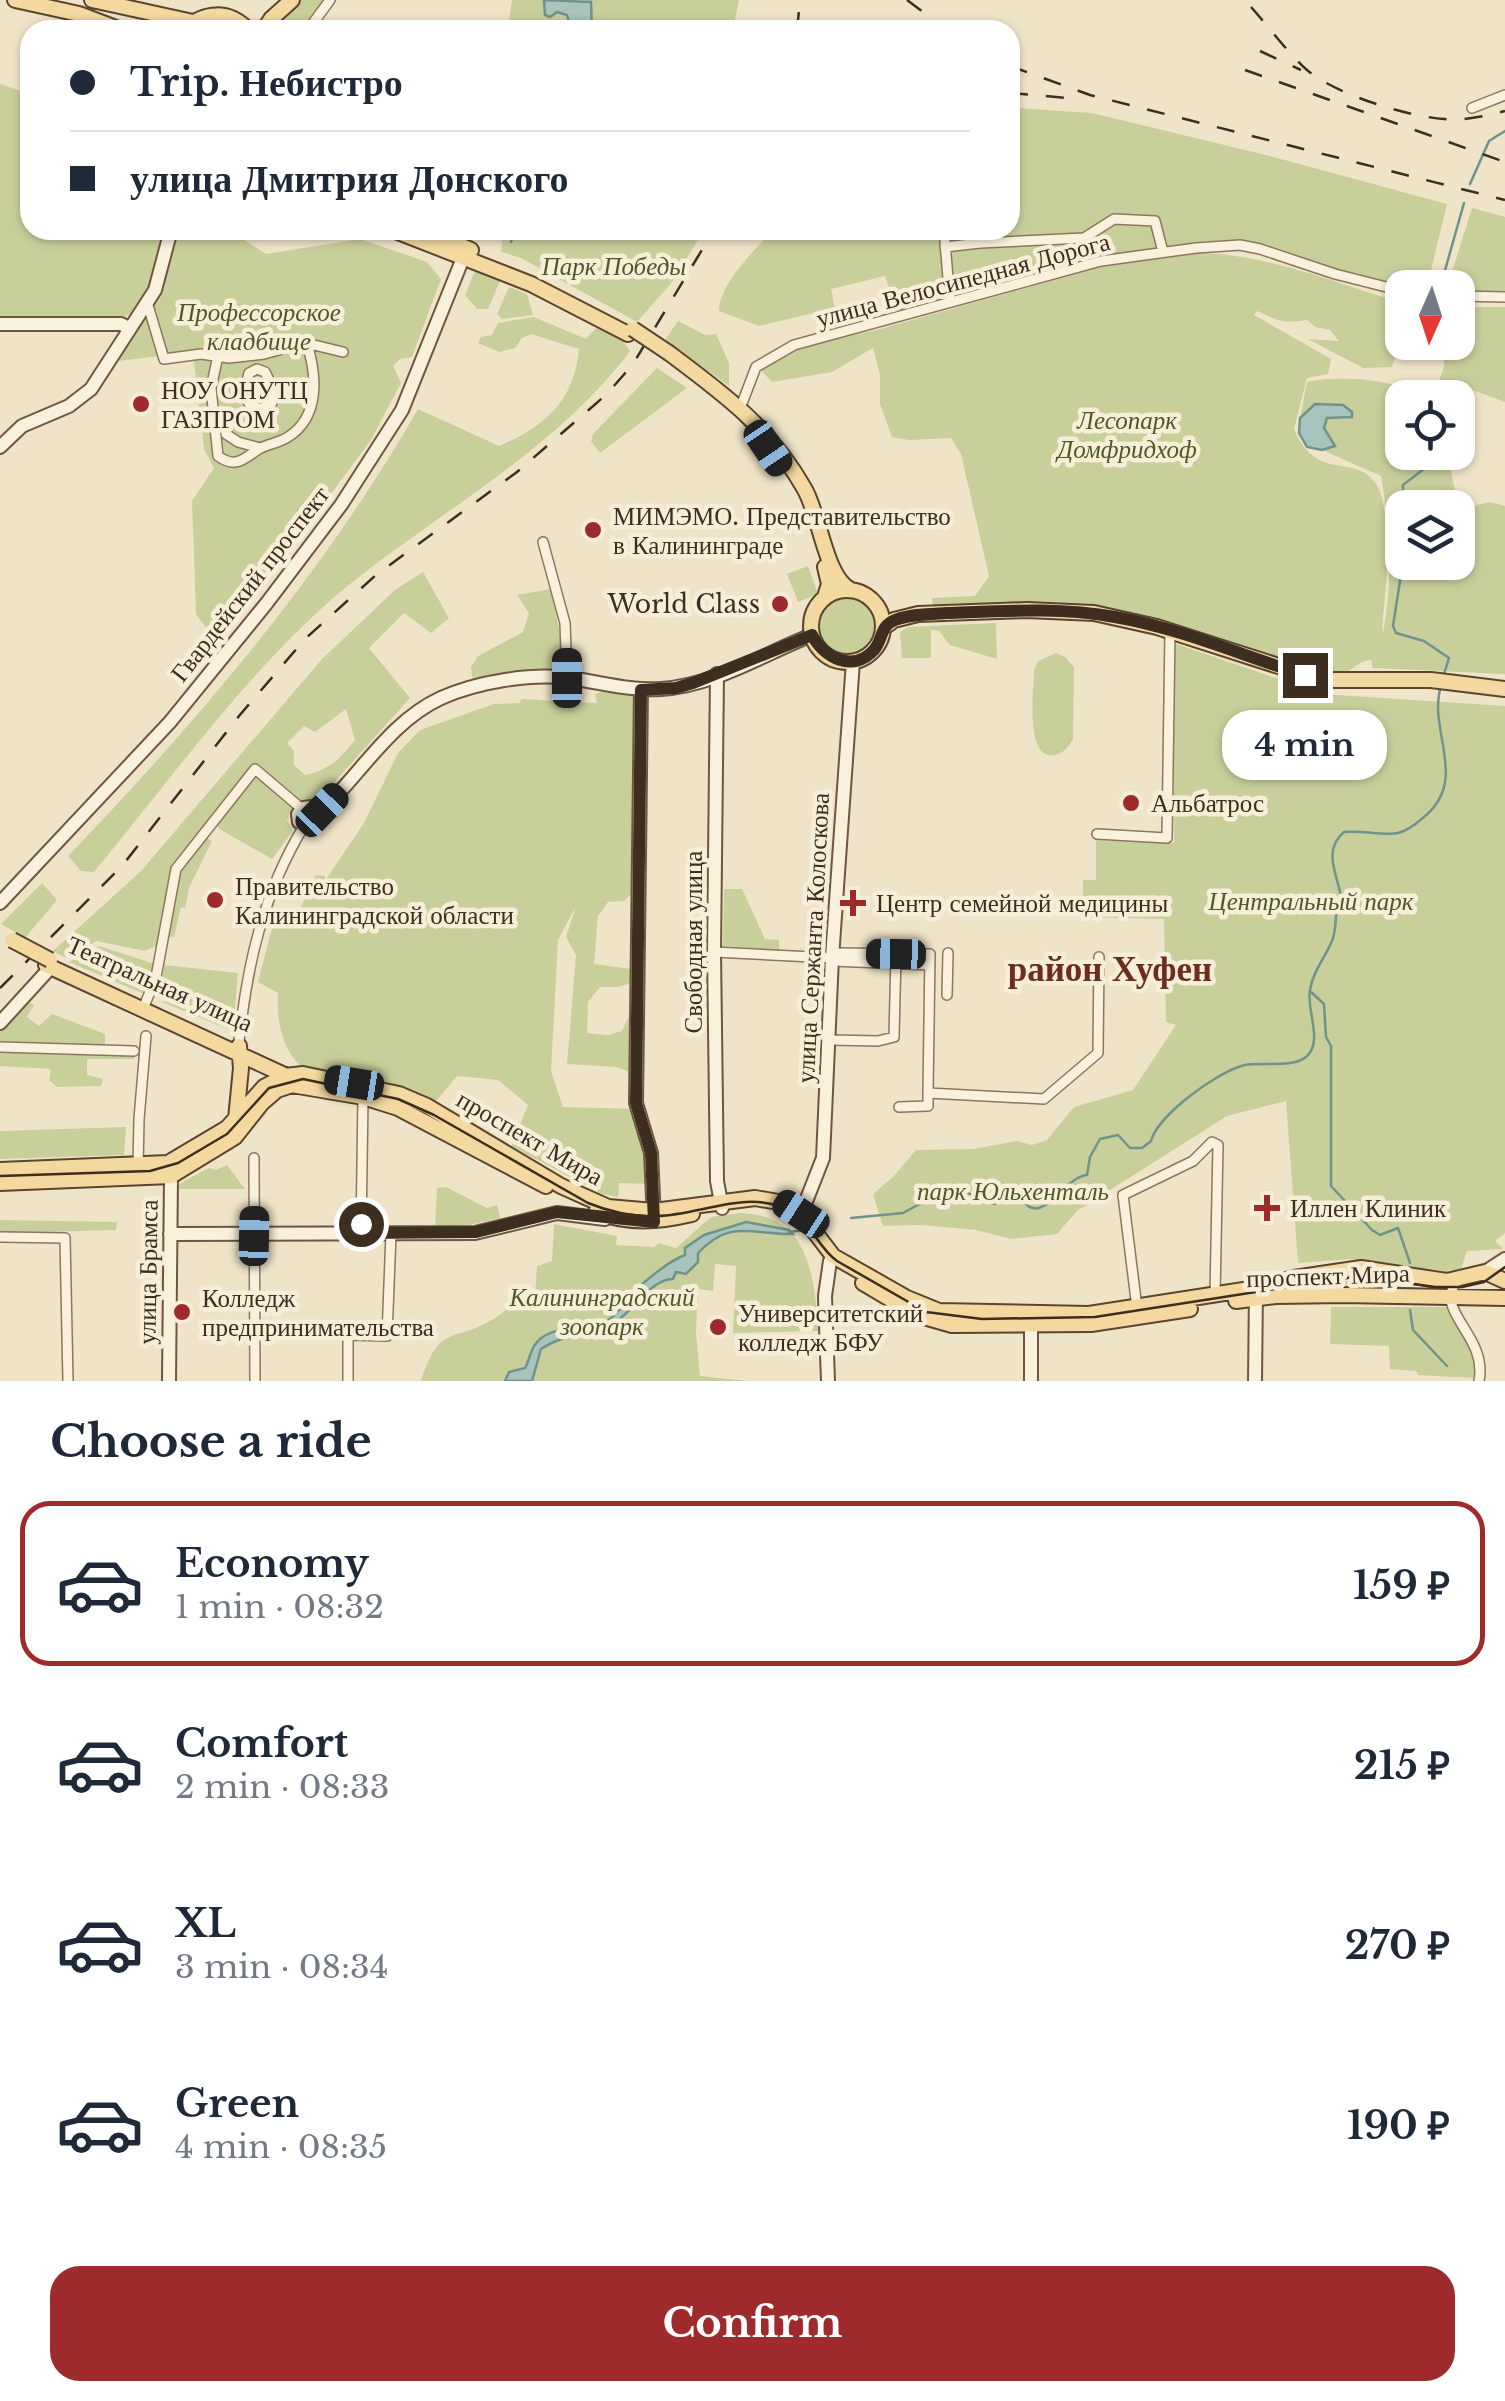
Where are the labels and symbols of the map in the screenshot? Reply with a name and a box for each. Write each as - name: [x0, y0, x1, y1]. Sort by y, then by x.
- street label: улица Велосипедная Дорога: [813, 226, 1113, 334]
- park label: Парк Победы: [541, 251, 686, 282]
- north arrow: [1385, 270, 1475, 360]
- park label: Профессорское кладбище: [176, 297, 341, 357]
- place label: НОУ ОНУТЦ ГАЗПРОМ: [161, 375, 308, 435]
- marker: НОУ ОНУТЦ ГАЗПРОМ: [130, 393, 152, 415]
- park label: Лесопарк Домфридхоф: [1055, 405, 1197, 465]
- car: [739, 415, 797, 481]
- street label: Гвардейский проспект: [164, 480, 336, 688]
- place label: МИМЭМО. Представительство в Калининграде: [613, 501, 951, 561]
- marker: МИМЭМО. Представительство в Калининграде: [582, 519, 604, 541]
- place label: World Class: [606, 589, 760, 620]
- marker: World Class: [769, 593, 791, 615]
- car: [552, 648, 582, 708]
- route end: [1283, 653, 1328, 698]
- callout: 4 min: [1222, 710, 1388, 780]
- car: [290, 778, 354, 842]
- place label: Альбатрос: [1151, 788, 1264, 819]
- street label: улица Сержанта Колоскова: [790, 792, 836, 1084]
- marker: Альбатрос: [1120, 792, 1142, 814]
- street label: Свободная улица: [678, 851, 709, 1033]
- place label: Правительство Калининградской области: [235, 871, 514, 931]
- park label: Центральный парк: [1208, 886, 1414, 917]
- place label: Центр семейной медицины: [876, 888, 1168, 919]
- marker: Правительство Калининградской области: [204, 889, 226, 911]
- marker: Центр семейной медицины: [840, 890, 866, 916]
- street label: Театральная улица: [62, 929, 258, 1039]
- car: [866, 938, 926, 970]
- district label: район Хуфен: [1008, 947, 1212, 990]
- car: [322, 1063, 386, 1103]
- street label: проспект Мира: [451, 1084, 609, 1192]
- park label: парк Юльхенталь: [917, 1176, 1109, 1207]
- car: [768, 1185, 834, 1243]
- place label: Иллен Клиник: [1290, 1193, 1447, 1224]
- marker: Иллен Клиник: [1254, 1195, 1280, 1221]
- street label: улица Брамса: [131, 1199, 165, 1345]
- route start: [339, 1202, 384, 1247]
- car: [238, 1206, 270, 1266]
- street label: проспект Мира: [1246, 1258, 1410, 1294]
- park label: Калининградский зоопарк: [509, 1282, 695, 1342]
- place label: Колледж предпринимательства: [202, 1283, 434, 1343]
- place label: Университетский колледж БФУ: [738, 1298, 923, 1358]
- marker: Колледж предпринимательства: [171, 1301, 193, 1323]
- marker: Университетский колледж БФУ: [707, 1316, 729, 1338]

